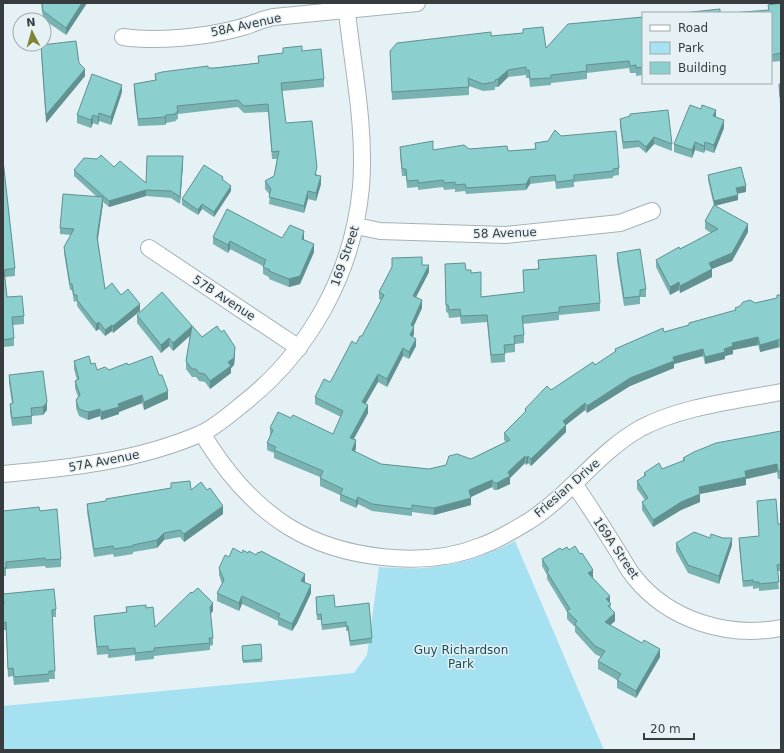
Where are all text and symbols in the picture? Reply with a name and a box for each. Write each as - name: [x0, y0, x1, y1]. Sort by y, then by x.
- street label: 58A Avenue: [209, 11, 283, 39]
- north arrow: [12, 12, 52, 52]
- legend: [642, 12, 772, 84]
- text: N: [26, 16, 36, 29]
- text: Road: [678, 21, 708, 35]
- text: Park: [678, 41, 704, 55]
- text: Building: [678, 61, 727, 75]
- street label: 169 Street: [328, 224, 362, 288]
- street label: 58 Avenue: [473, 225, 537, 241]
- street label: 57B Avenue: [190, 273, 258, 323]
- street label: 57A Avenue: [67, 447, 141, 475]
- street label: Friesian Drive: [531, 456, 603, 520]
- street label: 169A Street: [590, 514, 642, 582]
- park label: Guy Richardson Park: [414, 643, 508, 671]
- scale bar: [644, 715, 694, 741]
- text: 20 m: [650, 722, 681, 736]

